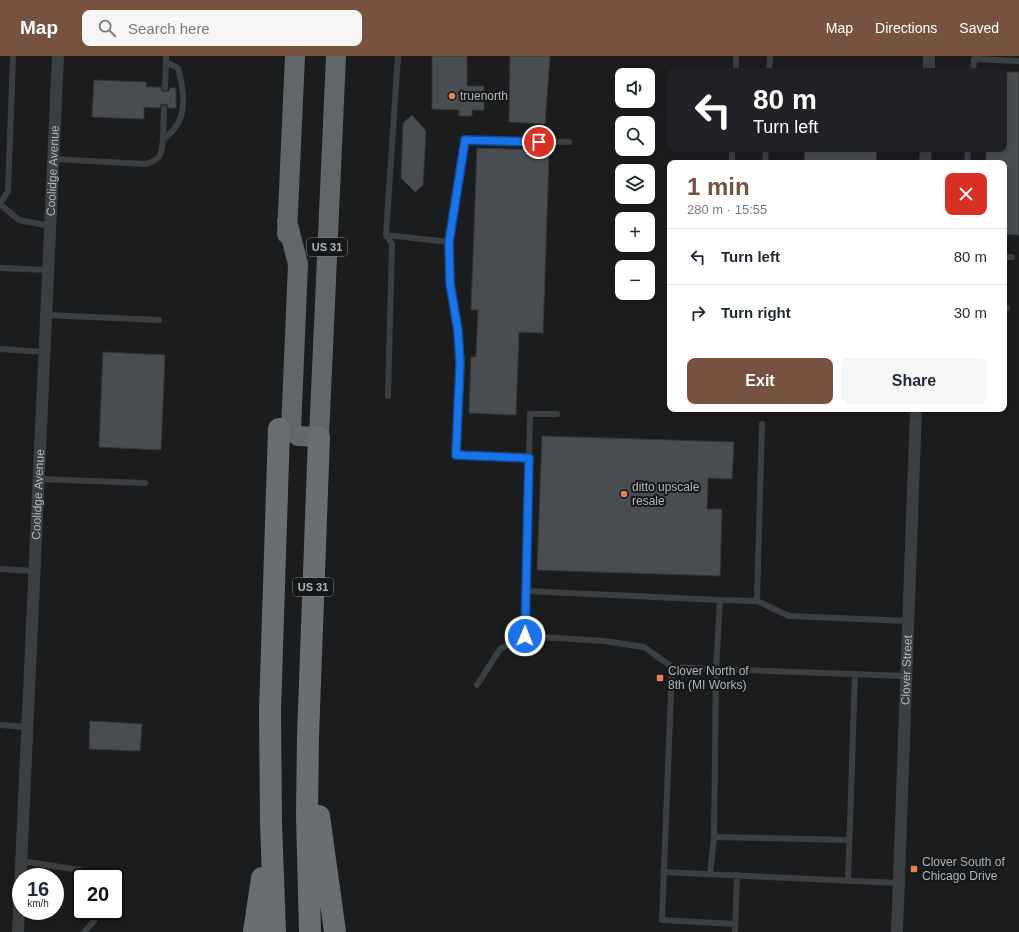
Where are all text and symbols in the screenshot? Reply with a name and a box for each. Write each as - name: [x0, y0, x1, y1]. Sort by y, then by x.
- search box: [82, 10, 362, 46]
- text: Map: [20, 17, 58, 38]
- icon: search: [96, 17, 118, 39]
- text: Search here: [128, 20, 210, 37]
- text: Map: [826, 20, 853, 36]
- text: Directions: [875, 20, 937, 36]
- text: Saved: [959, 20, 999, 36]
- map controls: [615, 68, 655, 300]
- button: sound: [615, 68, 655, 108]
- icon: left: [687, 84, 739, 136]
- text: 80 m: [753, 84, 817, 115]
- place label: truenorth: [460, 89, 508, 103]
- marker: truenorth: [447, 91, 457, 101]
- button: search: [615, 116, 655, 156]
- text: Turn left: [753, 117, 818, 137]
- street label: Coolidge Avenue: [44, 125, 62, 216]
- pin: [522, 125, 556, 159]
- icon: arrive: [528, 131, 550, 153]
- button: layers: [615, 164, 655, 204]
- text: 1 min: [687, 173, 750, 200]
- button: close: [945, 173, 987, 215]
- text: 280 m · 15:55: [687, 202, 767, 217]
- button: +: [615, 212, 655, 252]
- road number: US 31: [307, 238, 347, 256]
- icon: left: [687, 246, 709, 268]
- text: Turn left: [721, 248, 780, 265]
- text: 80 m: [954, 248, 987, 265]
- button: −: [615, 260, 655, 300]
- icon: right: [687, 302, 709, 324]
- text: Turn right: [721, 304, 791, 321]
- text: 30 m: [954, 304, 987, 321]
- button: Exit: [687, 358, 833, 404]
- button: Share: [841, 358, 987, 404]
- street label: Coolidge Avenue: [29, 449, 47, 540]
- place label: ditto upscale resale: [632, 480, 700, 508]
- marker: ditto upscale resale: [619, 489, 629, 499]
- road number: US 31: [293, 578, 333, 596]
- position arrow: [504, 615, 546, 657]
- street label: Clover Street: [898, 634, 915, 705]
- place label: Clover North of 8th (MI Works): [668, 664, 749, 692]
- marker: Clover North of 8th (MI Works): [655, 673, 665, 683]
- place label: Clover South of Chicago Drive: [922, 855, 1005, 883]
- marker: Clover South of Chicago Drive: [909, 864, 919, 874]
- speed limit sign: 20: [72, 868, 124, 920]
- text: 16: [27, 878, 49, 900]
- text: km/h: [27, 898, 49, 909]

